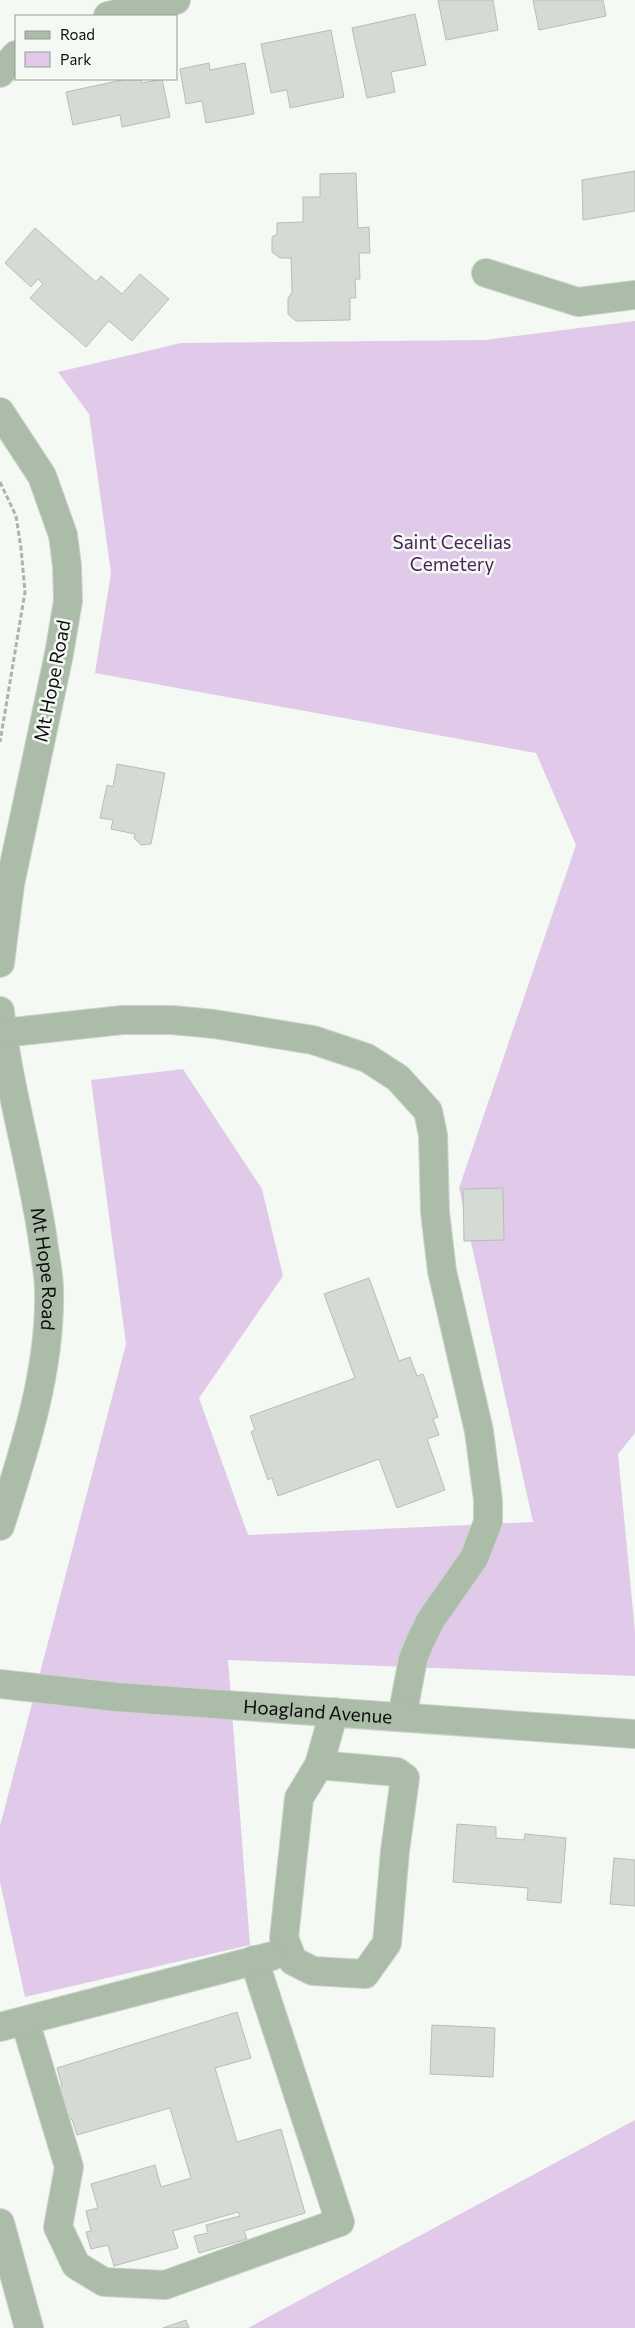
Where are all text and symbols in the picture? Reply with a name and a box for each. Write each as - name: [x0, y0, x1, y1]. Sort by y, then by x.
- legend: [15, 15, 178, 80]
- text: Road: [60, 25, 95, 43]
- text: Park: [60, 50, 91, 68]
- park label: Saint Cecelias Cemetery: [392, 530, 512, 575]
- street label: Mt Hope Road: [28, 618, 75, 744]
- street label: Mt Hope Road: [27, 1205, 61, 1331]
- street label: Hoagland Avenue: [242, 1694, 393, 1728]

